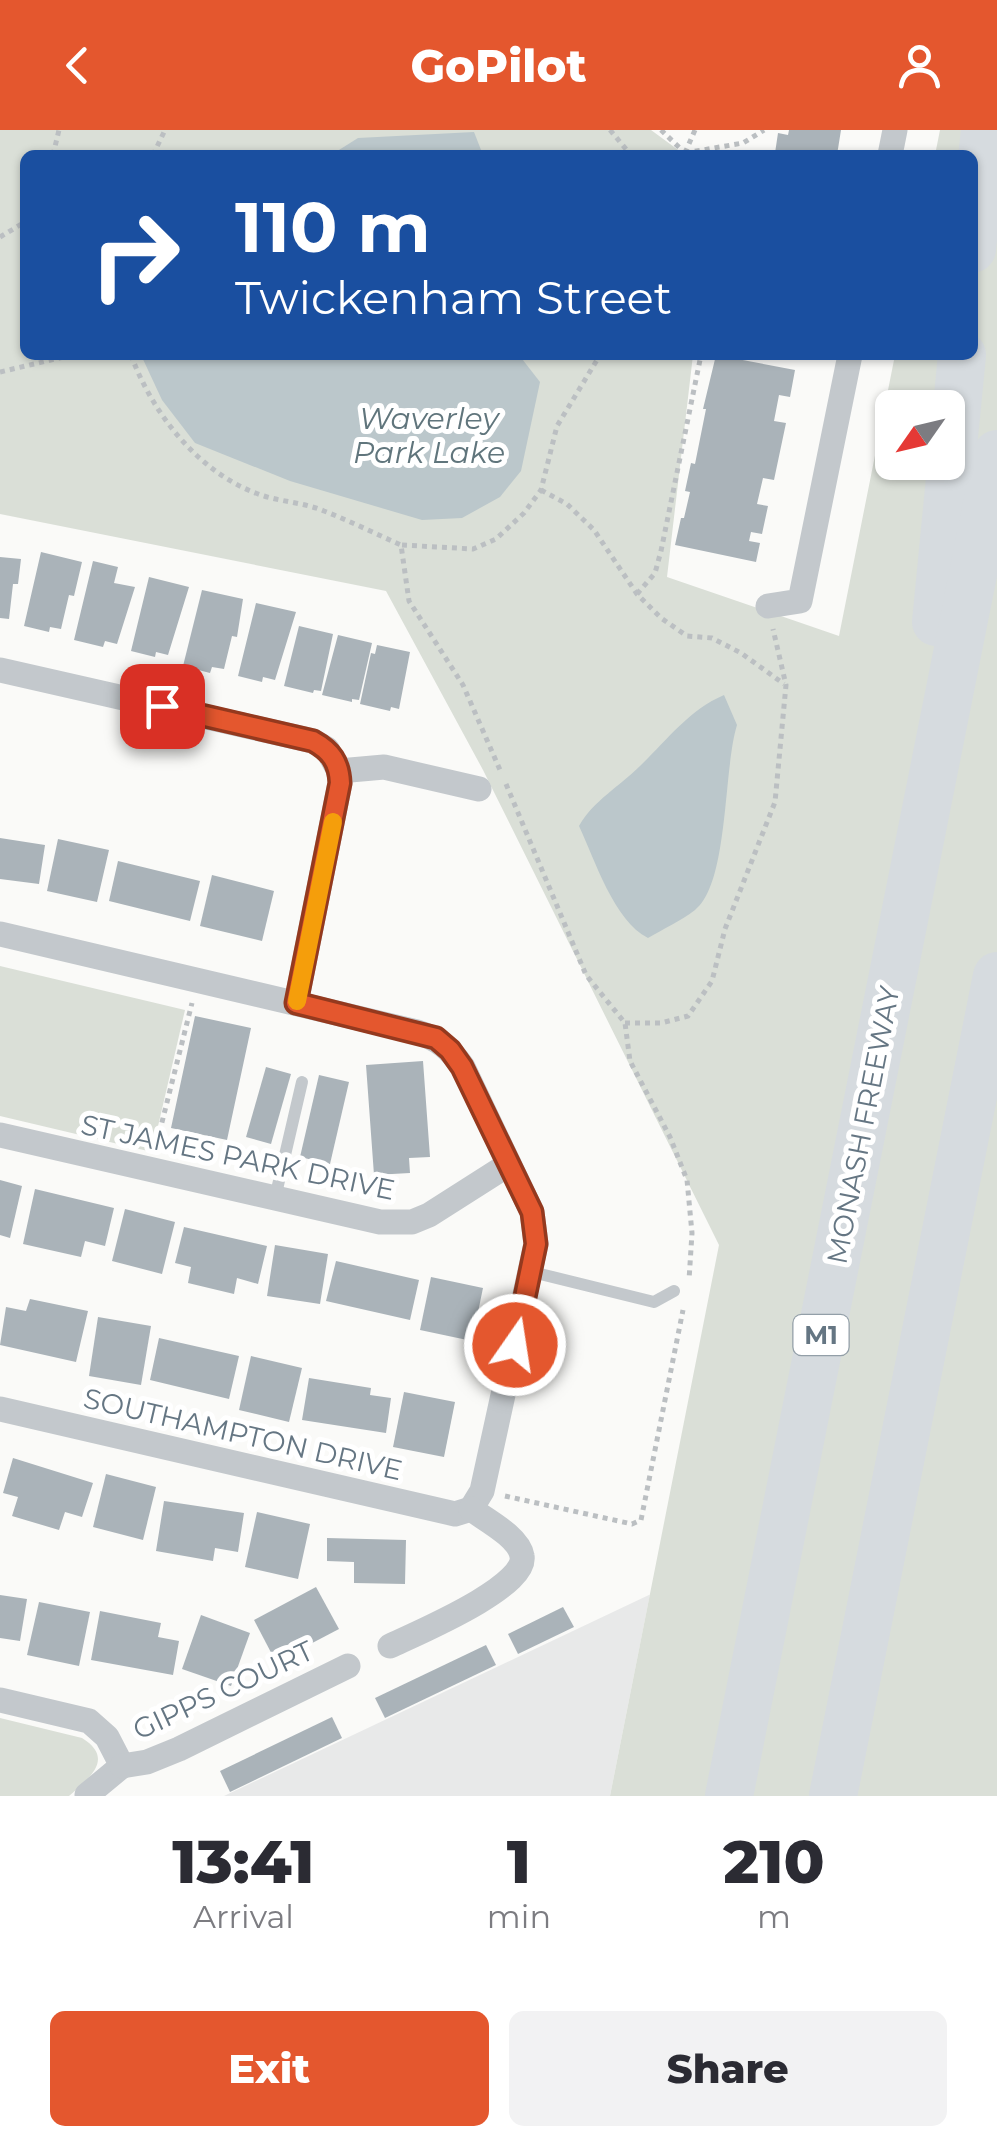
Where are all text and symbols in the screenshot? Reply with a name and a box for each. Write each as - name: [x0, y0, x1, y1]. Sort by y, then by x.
- icon: back: [50, 38, 105, 93]
- text: GoPilot: [410, 38, 587, 93]
- icon: person: [892, 38, 947, 93]
- text: 110 m: [235, 184, 431, 270]
- icon: right: [70, 190, 200, 320]
- text: Twickenham Street: [235, 270, 672, 325]
- north arrow: [875, 390, 965, 480]
- map controls: [875, 390, 965, 480]
- water label: Waverley Park Lake: [353, 400, 505, 471]
- pin: [120, 664, 205, 749]
- icon: arrive: [135, 679, 190, 734]
- street label: MONASH FREEWAY: [819, 983, 907, 1267]
- street label: ST JAMES PARK DRIVE: [78, 1107, 398, 1207]
- position arrow: [463, 1293, 567, 1397]
- road number: M1: [794, 1315, 848, 1355]
- street label: SOUTHAMPTON DRIVE: [80, 1381, 406, 1487]
- street label: GIPPS COURT: [127, 1633, 319, 1747]
- text: 13:41: [172, 1825, 315, 1898]
- text: 1: [507, 1825, 531, 1898]
- text: 210: [723, 1825, 825, 1898]
- text: Arrival: [193, 1897, 294, 1936]
- text: min: [487, 1897, 551, 1936]
- text: m: [757, 1897, 791, 1936]
- button: Exit: [50, 2011, 489, 2126]
- button: Share: [509, 2011, 947, 2126]

